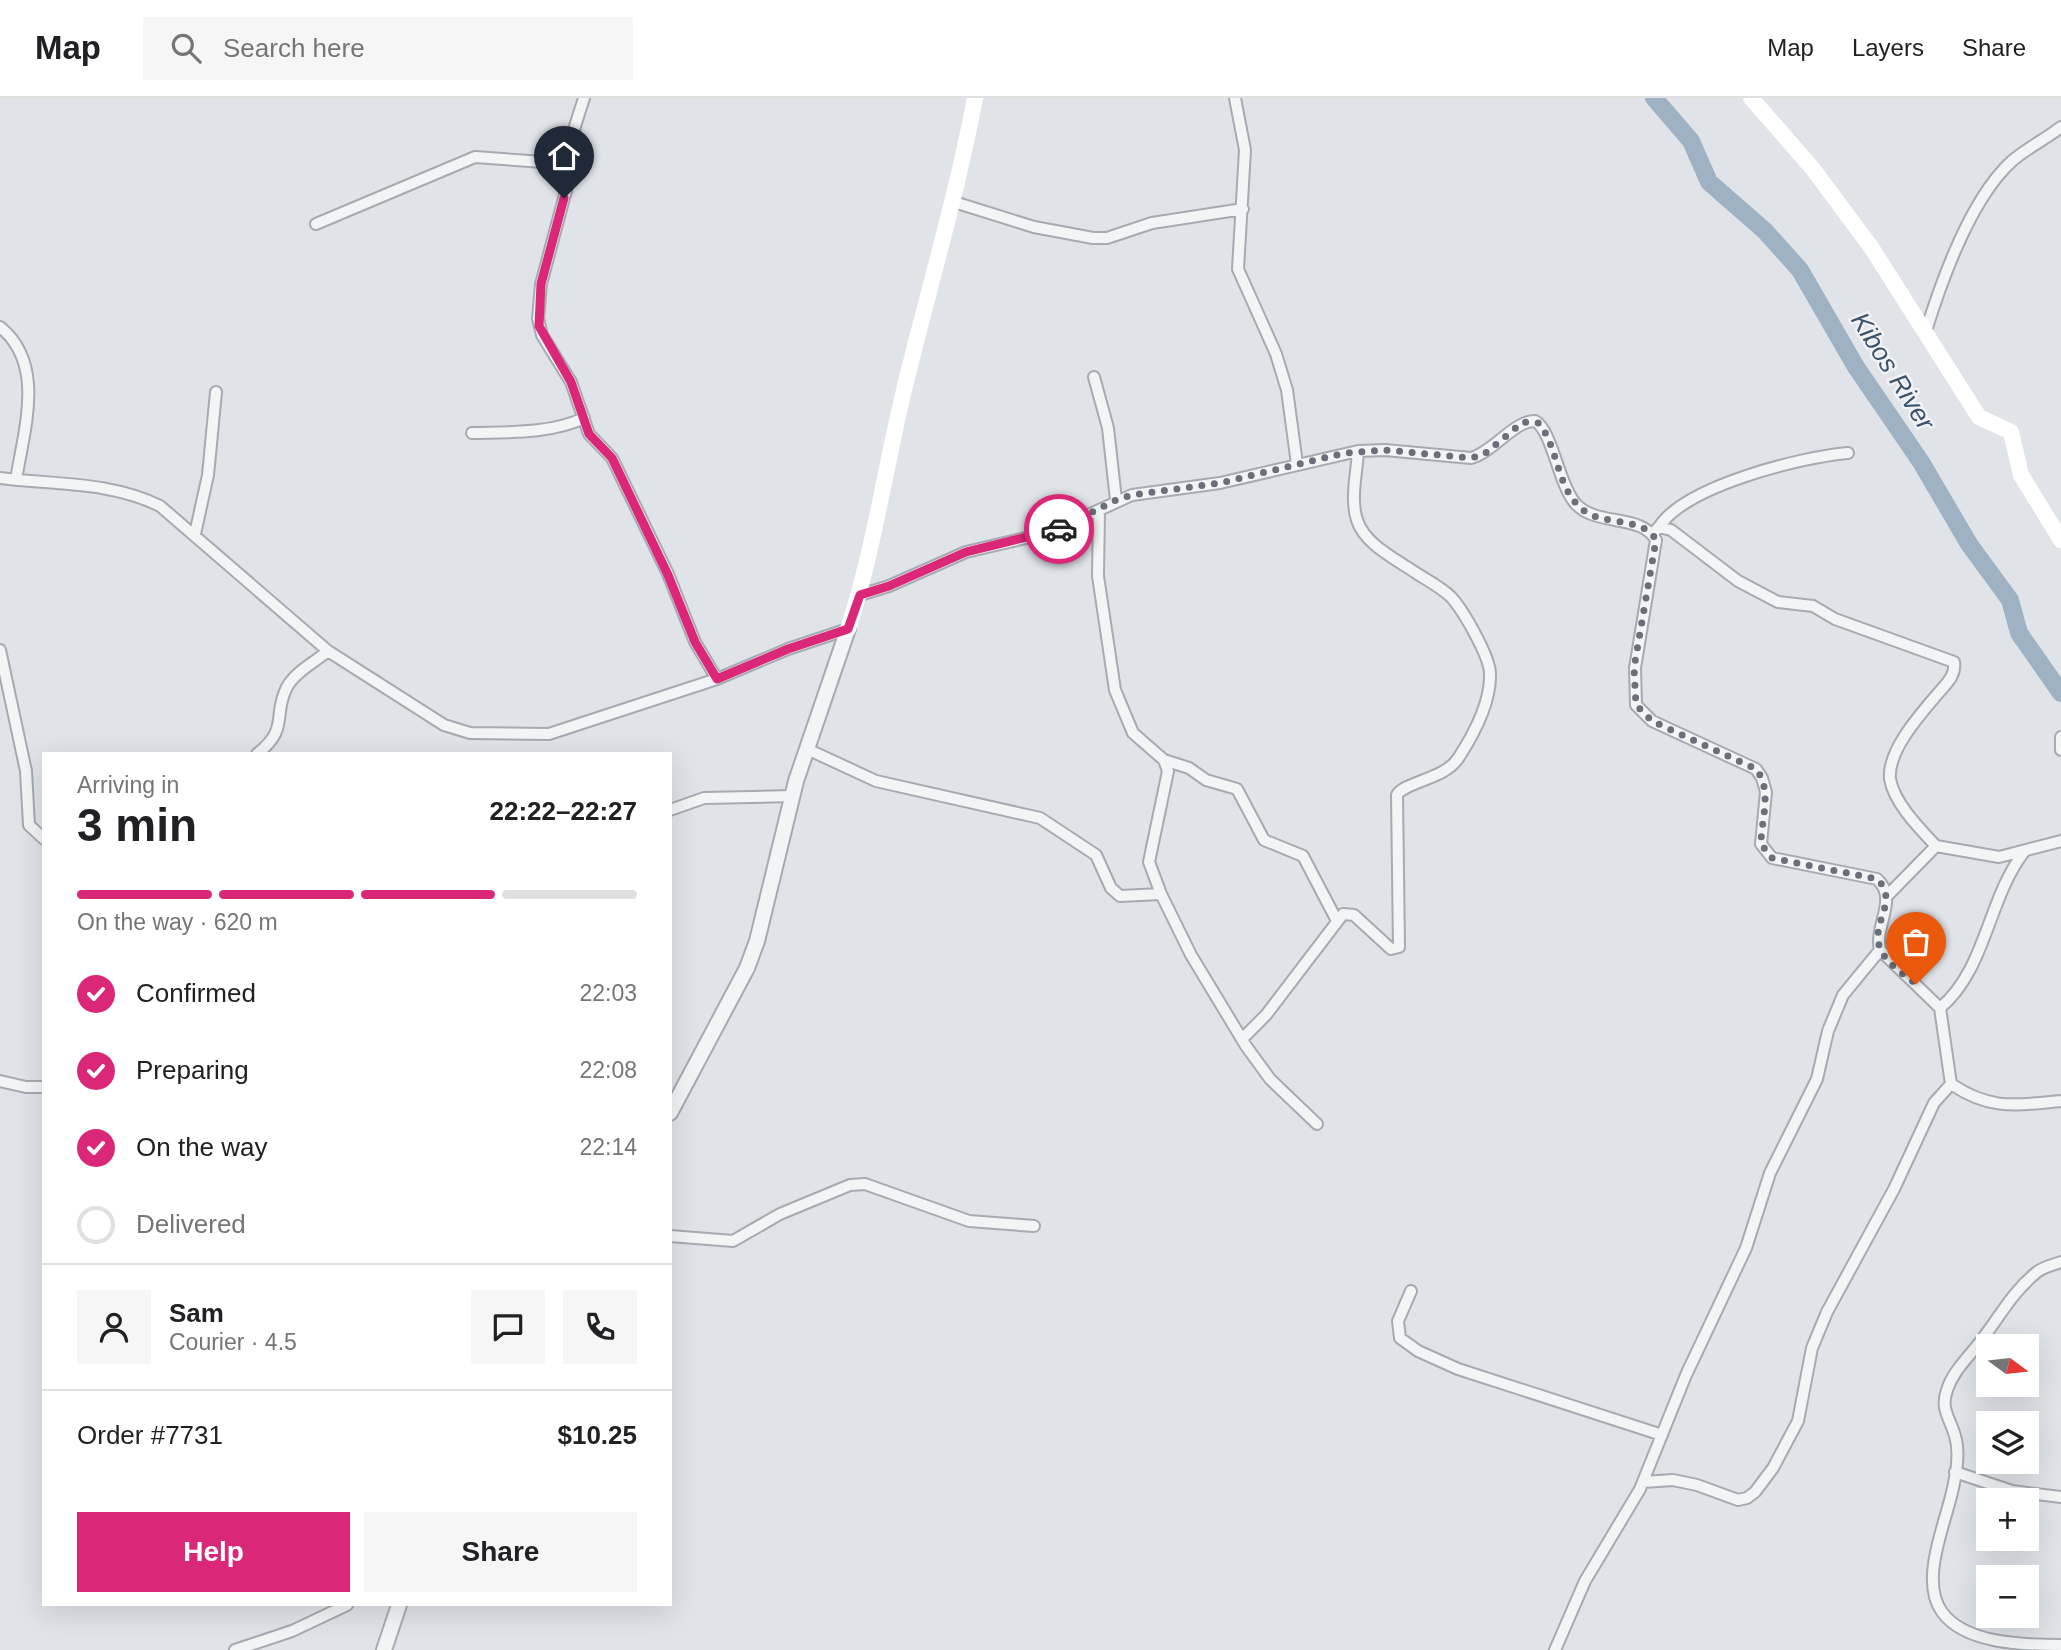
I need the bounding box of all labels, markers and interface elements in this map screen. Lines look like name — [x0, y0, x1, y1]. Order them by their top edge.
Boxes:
search box — [143, 17, 633, 80]
text: Map — [35, 29, 101, 66]
icon: search — [167, 29, 205, 67]
text: Search here — [223, 33, 365, 63]
text: Map — [1767, 34, 1814, 61]
text: Layers — [1852, 34, 1924, 61]
text: Share — [1962, 34, 2026, 61]
pin — [534, 126, 594, 198]
icon: home — [545, 137, 583, 175]
water label: Kibos River — [1845, 307, 1942, 436]
courier — [1024, 494, 1094, 564]
icon: car — [1040, 510, 1078, 548]
text: Arriving in — [77, 772, 179, 798]
text: 22:22–22:27 — [490, 796, 637, 826]
text: 3 min — [77, 799, 197, 851]
text: On the way · 620 m — [77, 909, 278, 935]
pin — [1886, 912, 1946, 984]
icon: bag — [1897, 923, 1935, 961]
icon: check — [77, 975, 115, 1013]
text: Confirmed — [136, 978, 256, 1008]
text: 22:03 — [579, 980, 637, 1006]
icon: check — [77, 1052, 115, 1090]
text: Preparing — [136, 1055, 249, 1085]
text: 22:08 — [579, 1057, 637, 1083]
icon: check — [77, 1129, 115, 1167]
text: On the way — [136, 1132, 268, 1162]
text: 22:14 — [579, 1134, 637, 1160]
text: Delivered — [136, 1209, 246, 1239]
button: person — [77, 1290, 151, 1364]
button: chat — [471, 1290, 545, 1364]
button: phone — [563, 1290, 637, 1364]
text: Sam — [169, 1298, 224, 1328]
text: Courier · 4.5 — [169, 1329, 297, 1355]
north arrow — [1976, 1334, 2039, 1396]
map controls — [1976, 1334, 2039, 1628]
button: layers — [1976, 1411, 2039, 1474]
text: Order #7731 — [77, 1420, 223, 1450]
text: $10.25 — [557, 1420, 637, 1450]
button: + — [1976, 1488, 2039, 1551]
button: Help — [77, 1512, 350, 1592]
button: Share — [364, 1512, 637, 1592]
button: − — [1976, 1565, 2039, 1628]

